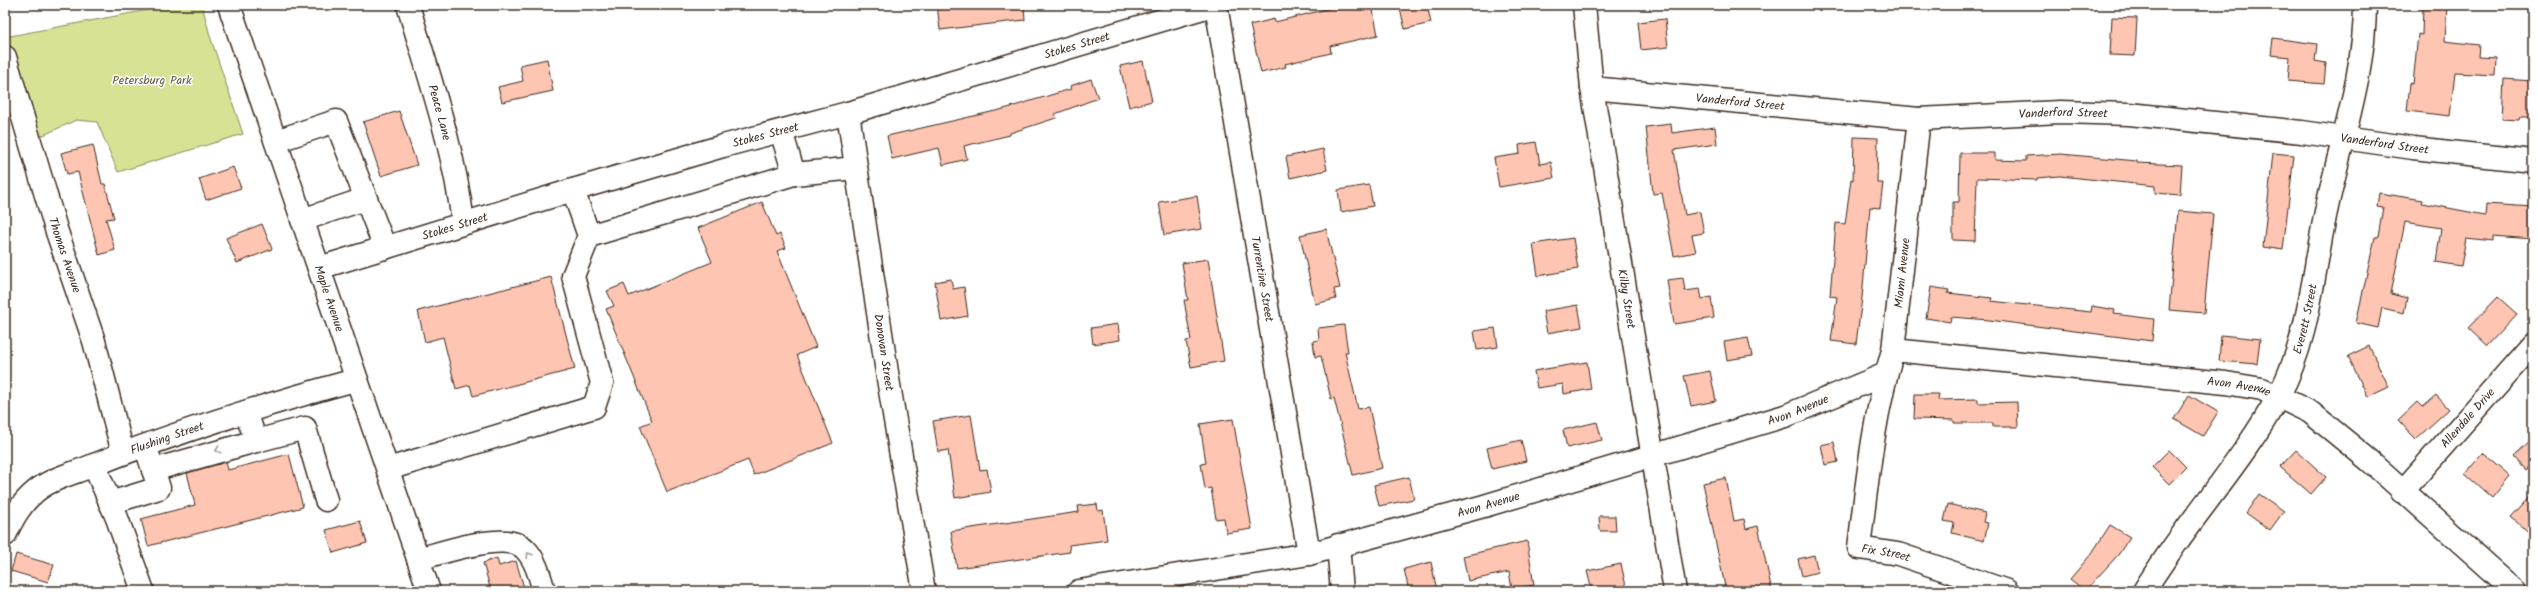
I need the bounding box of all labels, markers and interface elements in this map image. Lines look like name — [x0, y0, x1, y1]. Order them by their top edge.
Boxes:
street label: Stokes Street — [1042, 27, 1113, 65]
park label: Petersburg Park — [112, 71, 192, 90]
street label: Peace Lane — [422, 82, 456, 143]
street label: Vanderford Street — [1695, 89, 1786, 116]
street label: Vanderford Street — [2018, 103, 2108, 124]
street label: Stokes Street — [730, 117, 801, 153]
street label: Vanderford Street — [2339, 129, 2430, 160]
street label: Stokes Street — [420, 208, 490, 246]
street label: Thomas Avenue — [43, 215, 86, 296]
street label: Turrentine Street — [1245, 235, 1279, 324]
street label: Miami Avenue — [1889, 236, 1916, 309]
street label: Maple Avenue — [308, 263, 349, 335]
street label: Kilby Street — [1612, 268, 1641, 330]
street label: Everett Street — [2288, 282, 2323, 357]
street label: Donovan Street — [868, 313, 899, 393]
street label: Avon Avenue — [2206, 372, 2275, 402]
street label: Allendale Drive — [2436, 383, 2500, 453]
street label: Avon Avenue — [1765, 390, 1832, 431]
street label: Flushing Street — [128, 417, 207, 460]
one-way arrow — [215, 445, 222, 454]
street label: Avon Avenue — [1455, 487, 1523, 523]
street label: Fix Street — [1860, 540, 1913, 568]
one-way arrow — [527, 552, 534, 559]

